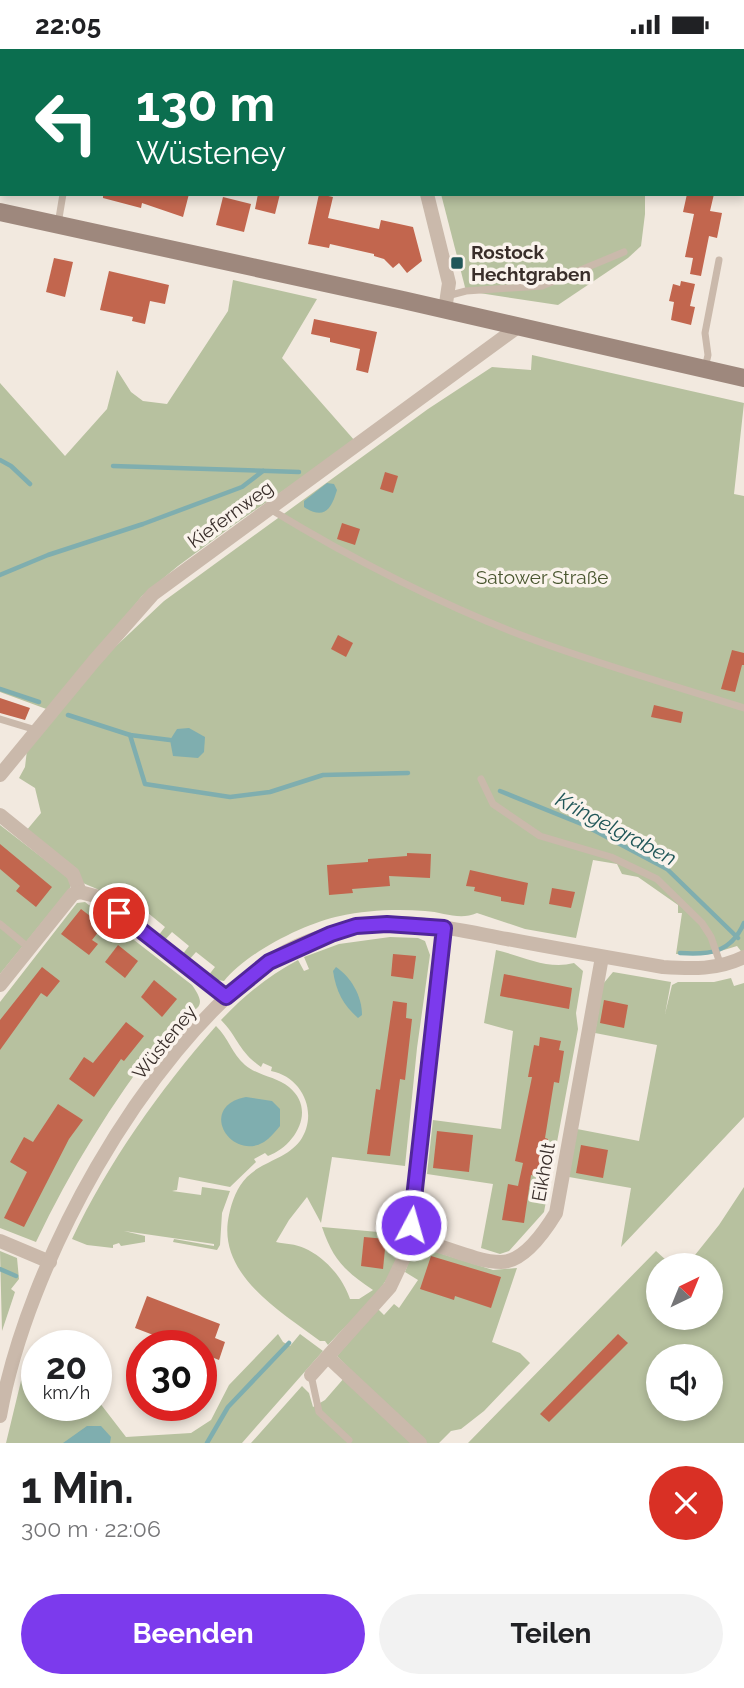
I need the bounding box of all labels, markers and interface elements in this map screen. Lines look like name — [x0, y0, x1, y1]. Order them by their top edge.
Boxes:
text: 22:05 — [35, 10, 101, 40]
text: 130 m — [136, 75, 275, 132]
icon: left — [21, 77, 112, 168]
text: Wüsteney — [136, 134, 286, 171]
place label: Rostock Hechtgraben — [471, 241, 591, 285]
marker: Rostock Hechtgraben — [449, 255, 465, 271]
street label: Kiefernweg — [183, 476, 277, 552]
park label: Satower Straße — [476, 566, 608, 588]
water label: Kringelgraben — [552, 786, 681, 871]
pin — [89, 883, 149, 943]
icon: arrive — [100, 894, 138, 932]
street label: Wüsteney — [127, 1000, 201, 1084]
street label: Eikholt — [527, 1140, 559, 1203]
position arrow — [374, 1188, 448, 1262]
north arrow — [646, 1253, 723, 1330]
map controls — [646, 1253, 723, 1421]
speed limit sign: 30 — [126, 1330, 217, 1421]
button: sound — [646, 1344, 723, 1421]
text: 20 — [46, 1346, 87, 1387]
text: km/h — [43, 1382, 90, 1403]
text: 1 Min. — [21, 1464, 134, 1513]
button: close — [649, 1466, 723, 1540]
text: 300 m · 22:06 — [21, 1515, 161, 1542]
button: Beenden — [21, 1594, 365, 1674]
button: Teilen — [379, 1594, 723, 1674]

